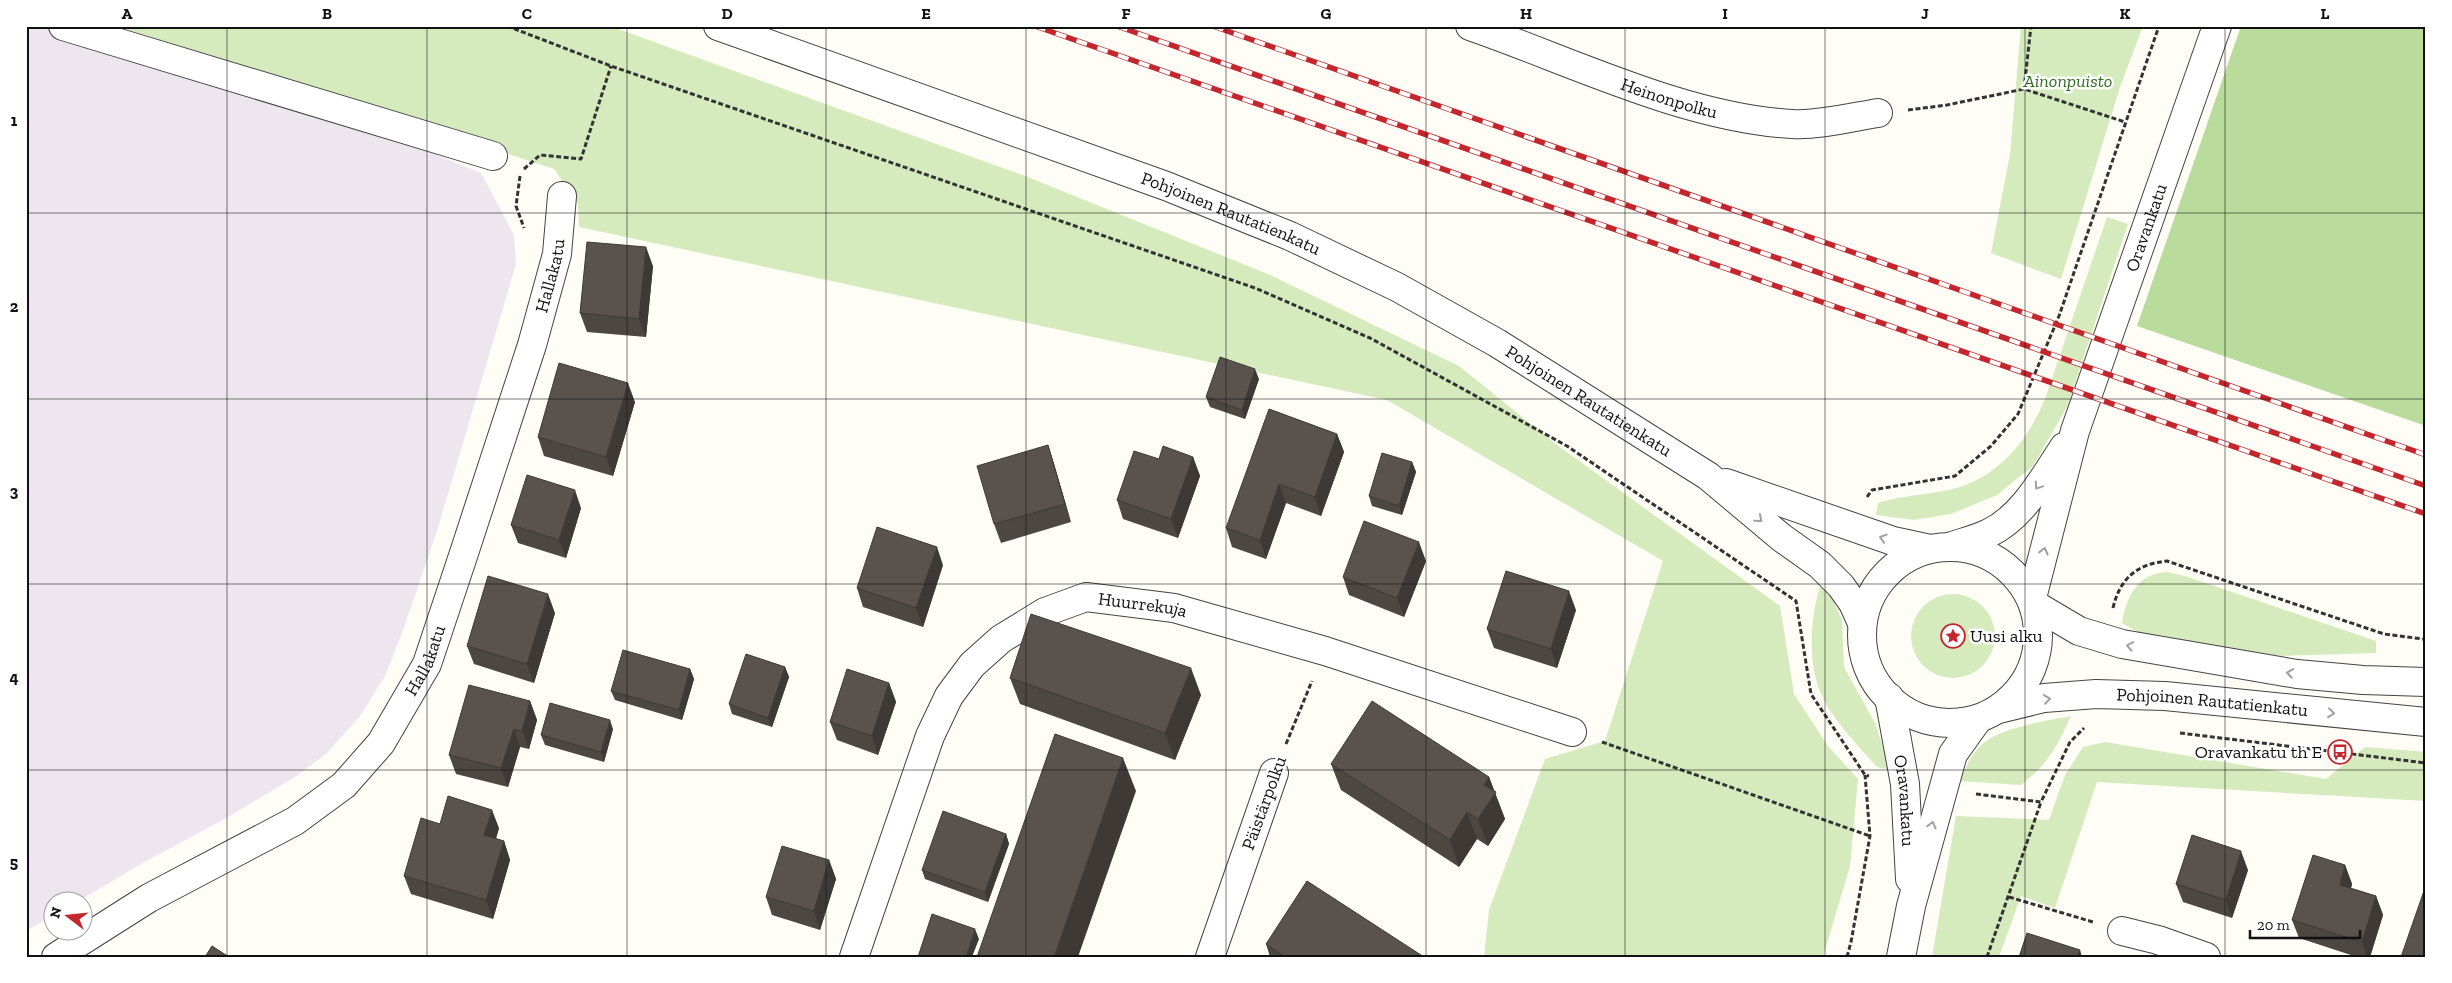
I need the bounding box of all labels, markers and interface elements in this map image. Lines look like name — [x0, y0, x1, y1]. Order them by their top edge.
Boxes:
text: A — [122, 4, 133, 23]
text: B — [322, 4, 332, 23]
text: C — [522, 4, 532, 23]
text: D — [721, 4, 733, 23]
text: E — [921, 4, 931, 23]
text: F — [1121, 4, 1131, 23]
text: G — [1321, 4, 1332, 23]
text: H — [1520, 4, 1532, 23]
text: I — [1722, 4, 1728, 23]
text: J — [1921, 4, 1929, 23]
text: K — [2120, 4, 2131, 23]
text: L — [2321, 4, 2330, 23]
park label: Ainonpuisto — [2022, 70, 2113, 92]
street label: Heinonpolku — [1618, 73, 1720, 123]
text: 1 — [11, 111, 18, 130]
street label: Pohjoinen Rautatienkatu — [1138, 167, 1324, 260]
street label: Oravankatu — [2121, 180, 2172, 275]
street label: Hallakatu — [530, 238, 569, 315]
text: 2 — [10, 297, 19, 316]
street label: Pohjoinen Rautatienkatu — [1502, 340, 1676, 461]
one-way arrow — [2035, 480, 2044, 490]
text: 3 — [10, 482, 19, 501]
one-way arrow — [1753, 513, 1762, 521]
one-way arrow — [1879, 534, 1887, 544]
one-way arrow — [2039, 547, 2049, 555]
street label: Huurrekuja — [1097, 588, 1190, 622]
street label: Hallakatu — [400, 622, 450, 700]
place icon: Uusi alku — [1940, 623, 1966, 649]
place label: Uusi alku — [1970, 625, 2043, 647]
one-way arrow — [2125, 641, 2134, 651]
text: 4 — [9, 668, 19, 687]
one-way arrow — [2286, 668, 2294, 678]
street label: Pohjoinen Rautatienkatu — [2116, 684, 2309, 721]
one-way arrow — [2043, 694, 2051, 704]
one-way arrow — [2327, 707, 2335, 718]
bus stop icon: Oravankatu th E — [2327, 739, 2353, 765]
place label: Oravankatu th E — [2195, 741, 2322, 763]
street label: Päistärpolku — [1237, 753, 1291, 853]
street label: Oravankatu — [1889, 753, 1919, 847]
one-way arrow — [1926, 820, 1937, 829]
text: 5 — [10, 853, 18, 872]
north arrow — [42, 890, 92, 940]
text: N — [46, 905, 66, 920]
scale bar — [2250, 908, 2360, 940]
text: 20 m — [2257, 916, 2290, 934]

